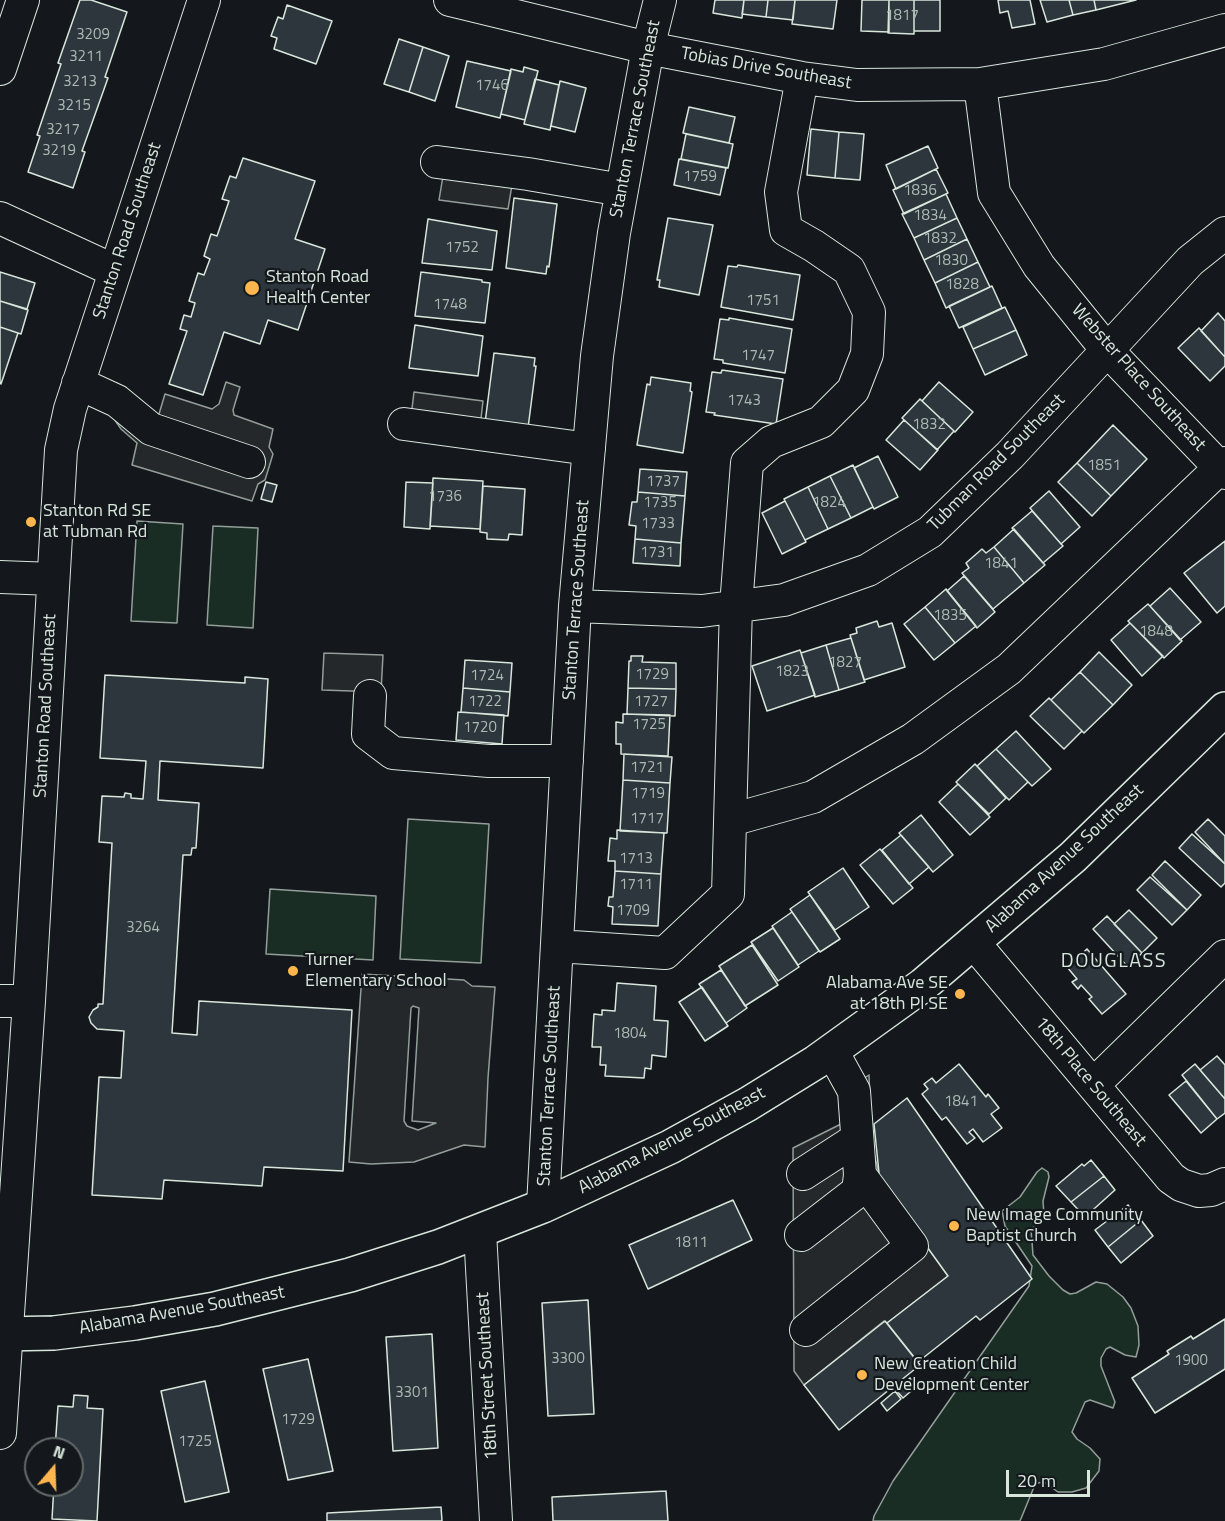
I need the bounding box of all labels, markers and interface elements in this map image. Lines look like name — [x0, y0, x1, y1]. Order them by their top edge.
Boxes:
house number: 1817 — [885, 7, 919, 25]
street label: Stanton Terrace Southeast — [606, 18, 666, 220]
house number: 3209 — [76, 26, 110, 44]
street label: Tobias Drive Southeast — [679, 43, 853, 95]
house number: 3211 — [69, 48, 103, 66]
house number: 3213 — [63, 73, 97, 91]
house number: 1746 — [475, 77, 509, 95]
house number: 3215 — [57, 97, 91, 115]
house number: 3217 — [46, 121, 80, 139]
street label: Stanton Road Southeast — [89, 140, 167, 322]
house number: 3219 — [42, 142, 76, 160]
house number: 1759 — [683, 168, 717, 186]
house number: 1836 — [903, 182, 937, 200]
house number: 1834 — [913, 207, 947, 225]
house number: 1832 — [923, 230, 957, 248]
house number: 1752 — [445, 239, 479, 257]
house number: 1830 — [934, 252, 968, 270]
place label: Stanton Road Health Center — [266, 267, 370, 310]
house number: 1828 — [945, 276, 979, 294]
marker: Stanton Road Health Center — [243, 279, 261, 297]
house number: 1751 — [746, 292, 780, 310]
house number: 1748 — [433, 296, 467, 314]
street label: Webster Place Southeast — [1066, 300, 1210, 456]
house number: 1747 — [741, 347, 775, 365]
street label: Tubman Road Southeast — [924, 390, 1070, 536]
house number: 1743 — [727, 392, 761, 410]
house number: 1832 — [912, 416, 946, 434]
house number: 1851 — [1087, 457, 1121, 475]
house number: 1737 — [646, 473, 680, 491]
house number: 1736 — [428, 488, 462, 506]
house number: 1735 — [643, 494, 677, 512]
house number: 1824 — [812, 494, 846, 512]
street label: Stanton Terrace Southeast — [559, 499, 595, 701]
place label: Stanton Rd SE at Tubman Rd — [43, 501, 151, 544]
marker: Stanton Rd SE at Tubman Rd — [24, 515, 38, 529]
house number: 1733 — [641, 515, 675, 533]
house number: 1731 — [640, 544, 674, 562]
house number: 1841 — [984, 555, 1018, 573]
house number: 1835 — [933, 607, 967, 625]
street label: Stanton Road Southeast — [30, 613, 62, 799]
house number: 1848 — [1139, 623, 1173, 641]
house number: 1827 — [828, 654, 862, 672]
house number: 1823 — [775, 663, 809, 681]
house number: 1729 — [635, 666, 669, 684]
house number: 1724 — [470, 667, 504, 685]
house number: 1722 — [468, 693, 502, 711]
house number: 1727 — [634, 693, 668, 711]
house number: 1725 — [632, 716, 666, 734]
house number: 1720 — [463, 719, 497, 737]
house number: 1721 — [630, 759, 664, 777]
street label: Alabama Avenue Southeast — [981, 780, 1149, 938]
house number: 1719 — [631, 785, 665, 803]
house number: 1717 — [630, 810, 664, 828]
house number: 1713 — [619, 850, 653, 868]
house number: 1711 — [619, 876, 653, 894]
house number: 1709 — [616, 902, 650, 920]
house number: 3264 — [126, 919, 160, 937]
place label: Turner Elementary School — [305, 950, 447, 992]
district label: DOUGLASS — [1061, 950, 1167, 974]
marker: Turner Elementary School — [286, 964, 300, 978]
place label: Alabama Ave SE at 18th Pl SE — [826, 973, 948, 1016]
street label: Stanton Terrace Southeast — [534, 985, 566, 1187]
marker: Alabama Ave SE at 18th Pl SE — [953, 987, 967, 1001]
street label: 18th Place Southeast — [1030, 1013, 1150, 1151]
house number: 1804 — [613, 1025, 647, 1043]
street label: Alabama Avenue Southeast — [575, 1083, 769, 1199]
house number: 1841 — [944, 1093, 978, 1111]
place label: New Image Community Baptist Church — [966, 1205, 1143, 1248]
marker: New Image Community Baptist Church — [947, 1219, 961, 1233]
house number: 1811 — [674, 1234, 708, 1252]
street label: Alabama Avenue Southeast — [78, 1282, 286, 1340]
street label: 18th Street Southeast — [473, 1292, 503, 1460]
house number: 3300 — [551, 1350, 585, 1368]
house number: 1900 — [1174, 1352, 1208, 1370]
place label: New Creation Child Development Center — [874, 1354, 1029, 1396]
marker: New Creation Child Development Center — [855, 1368, 869, 1382]
house number: 3301 — [395, 1384, 429, 1402]
house number: 1729 — [281, 1411, 315, 1429]
house number: 1725 — [178, 1433, 212, 1451]
north arrow — [24, 1437, 84, 1497]
text: N — [50, 1439, 68, 1465]
scale bar — [1009, 1458, 1093, 1496]
text: 20 m — [1017, 1467, 1056, 1494]

